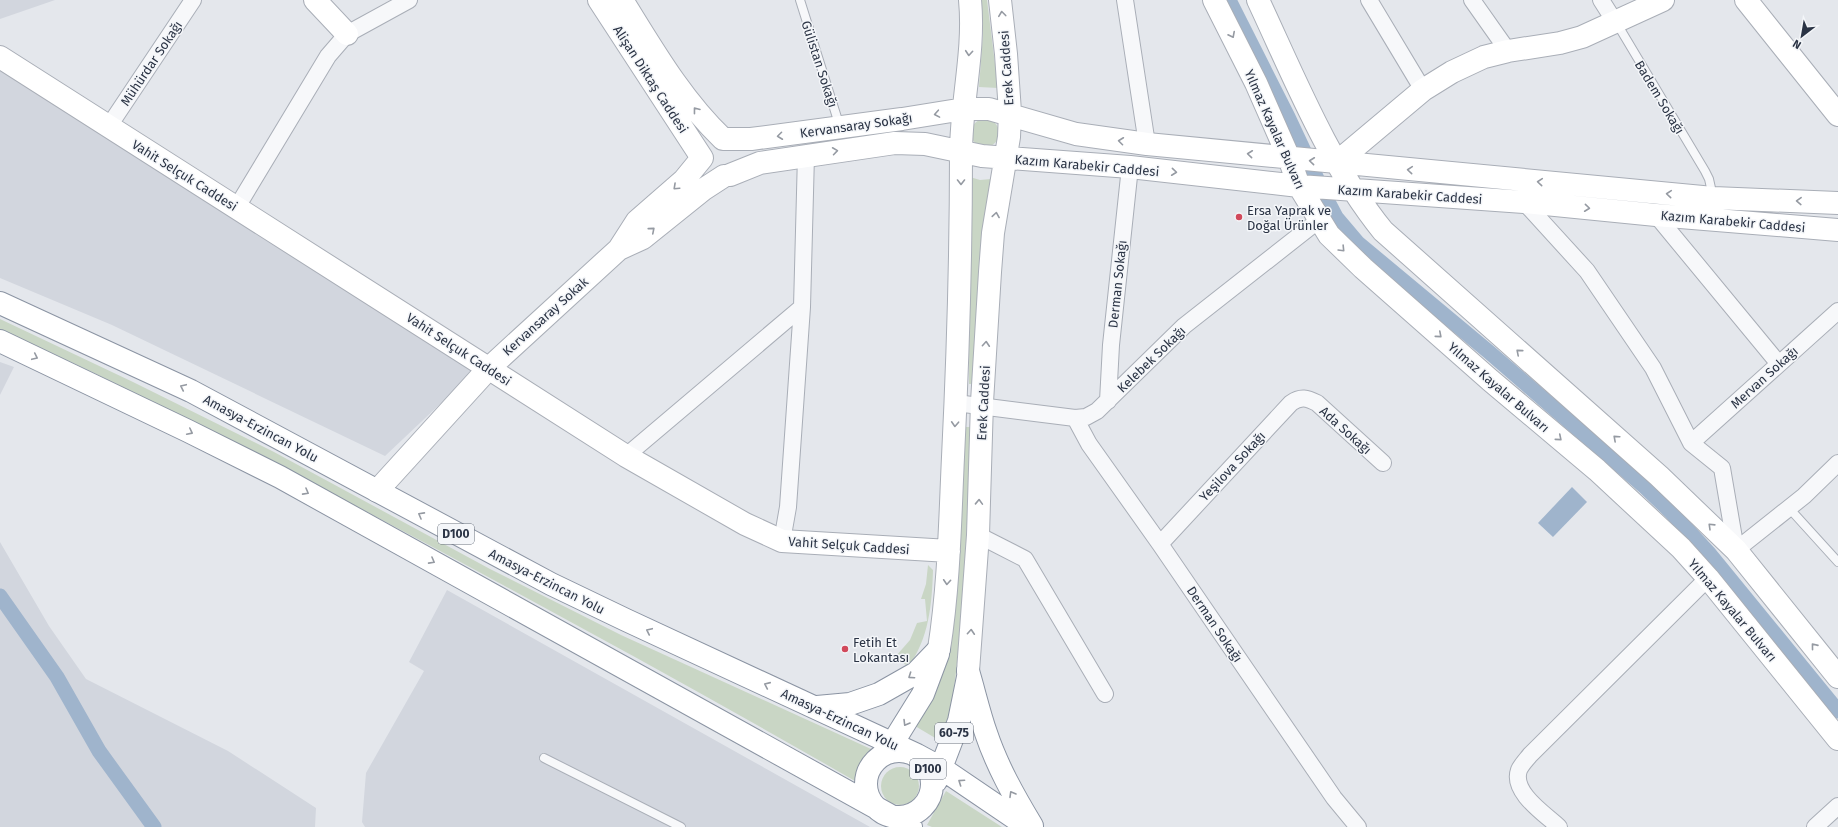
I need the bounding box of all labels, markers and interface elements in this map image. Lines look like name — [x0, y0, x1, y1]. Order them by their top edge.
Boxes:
one-way arrow — [998, 11, 1007, 18]
north arrow — [1782, 16, 1822, 56]
street label: Mühürdar Sokağı — [117, 18, 185, 109]
street label: Gülistan Sokağı — [798, 19, 841, 110]
street label: Alişan Diktaş Caddesi — [610, 23, 691, 136]
street label: Erek Caddesi — [996, 30, 1017, 106]
one-way arrow — [1227, 31, 1235, 38]
text: N — [1791, 37, 1804, 52]
one-way arrow — [965, 50, 974, 56]
street label: Badem Sokağı — [1632, 58, 1687, 137]
street label: Yılmaz Kayalar Bulvarı — [1241, 67, 1308, 191]
one-way arrow — [694, 108, 701, 115]
one-way arrow — [933, 109, 940, 118]
street label: Kervansaray Sokağı — [799, 110, 913, 141]
one-way arrow — [777, 131, 783, 140]
street label: Vahit Selçuk Caddesi — [129, 137, 240, 214]
one-way arrow — [1118, 137, 1124, 146]
one-way arrow — [832, 147, 838, 156]
one-way arrow — [1247, 150, 1253, 159]
street label: Kazım Karabekir Caddesi — [1014, 152, 1160, 179]
one-way arrow — [1309, 156, 1315, 165]
one-way arrow — [1407, 165, 1413, 174]
one-way arrow — [1171, 168, 1177, 177]
one-way arrow — [1537, 177, 1543, 186]
one-way arrow — [957, 179, 966, 185]
one-way arrow — [673, 182, 681, 190]
street label: Kazım Karabekir Caddesi — [1337, 182, 1483, 207]
one-way arrow — [1666, 189, 1672, 198]
one-way arrow — [1796, 197, 1802, 206]
place label: Ersa Yaprak ve Doğal Ürünler — [1247, 203, 1331, 233]
one-way arrow — [1583, 203, 1590, 212]
street label: Kazım Karabekir Caddesi — [1660, 208, 1806, 235]
one-way arrow — [991, 212, 1000, 218]
marker: Ersa Yaprak ve Doğal Ürünler — [1234, 212, 1244, 222]
one-way arrow — [647, 227, 655, 235]
street label: Derman Sokağı — [1105, 239, 1130, 329]
one-way arrow — [1337, 244, 1345, 252]
street label: Kervansaray Sokak — [500, 274, 591, 359]
street label: Vahit Selçuk Caddesi — [404, 310, 514, 389]
street label: Kelebek Sokağı — [1114, 323, 1189, 396]
one-way arrow — [1434, 331, 1442, 338]
street label: Yılmaz Kayalar Bulvarı — [1445, 339, 1552, 435]
one-way arrow — [982, 341, 991, 347]
street label: Mervan Sokağı — [1728, 343, 1801, 411]
one-way arrow — [1516, 349, 1524, 356]
one-way arrow — [31, 352, 39, 360]
street label: Erek Caddesi — [974, 365, 993, 441]
one-way arrow — [180, 384, 188, 392]
street label: Amasya-Erzincan Yolu — [201, 392, 321, 465]
street label: Ada Sokağı — [1317, 403, 1375, 457]
one-way arrow — [951, 421, 959, 427]
one-way arrow — [186, 427, 193, 435]
street label: Yeşilova Sokağı — [1196, 428, 1268, 504]
one-way arrow — [1554, 434, 1562, 441]
one-way arrow — [1613, 435, 1621, 442]
one-way arrow — [301, 487, 309, 494]
one-way arrow — [975, 499, 983, 505]
one-way arrow — [418, 512, 425, 519]
one-way arrow — [1708, 523, 1716, 531]
road number: D100 — [438, 524, 474, 544]
street label: Vahit Selçuk Caddesi — [788, 534, 910, 557]
street label: Amasya-Erzincan Yolu — [486, 546, 607, 617]
street label: Yılmaz Kayalar Bulvarı — [1685, 556, 1780, 665]
one-way arrow — [427, 557, 435, 564]
one-way arrow — [942, 579, 951, 585]
street label: Derman Sokağı — [1184, 583, 1245, 665]
one-way arrow — [646, 628, 653, 636]
one-way arrow — [967, 629, 976, 635]
place label: Fetih Et Lokantası — [853, 635, 909, 665]
marker: Fetih Et Lokantası — [840, 644, 850, 654]
one-way arrow — [1811, 644, 1818, 651]
one-way arrow — [908, 671, 915, 679]
one-way arrow — [764, 682, 771, 690]
street label: Amasya-Erzincan Yolu — [779, 686, 901, 753]
one-way arrow — [904, 719, 911, 726]
road number: 60-75 — [935, 723, 973, 743]
road number: D100 — [910, 759, 946, 779]
one-way arrow — [958, 780, 965, 787]
one-way arrow — [1010, 790, 1017, 798]

